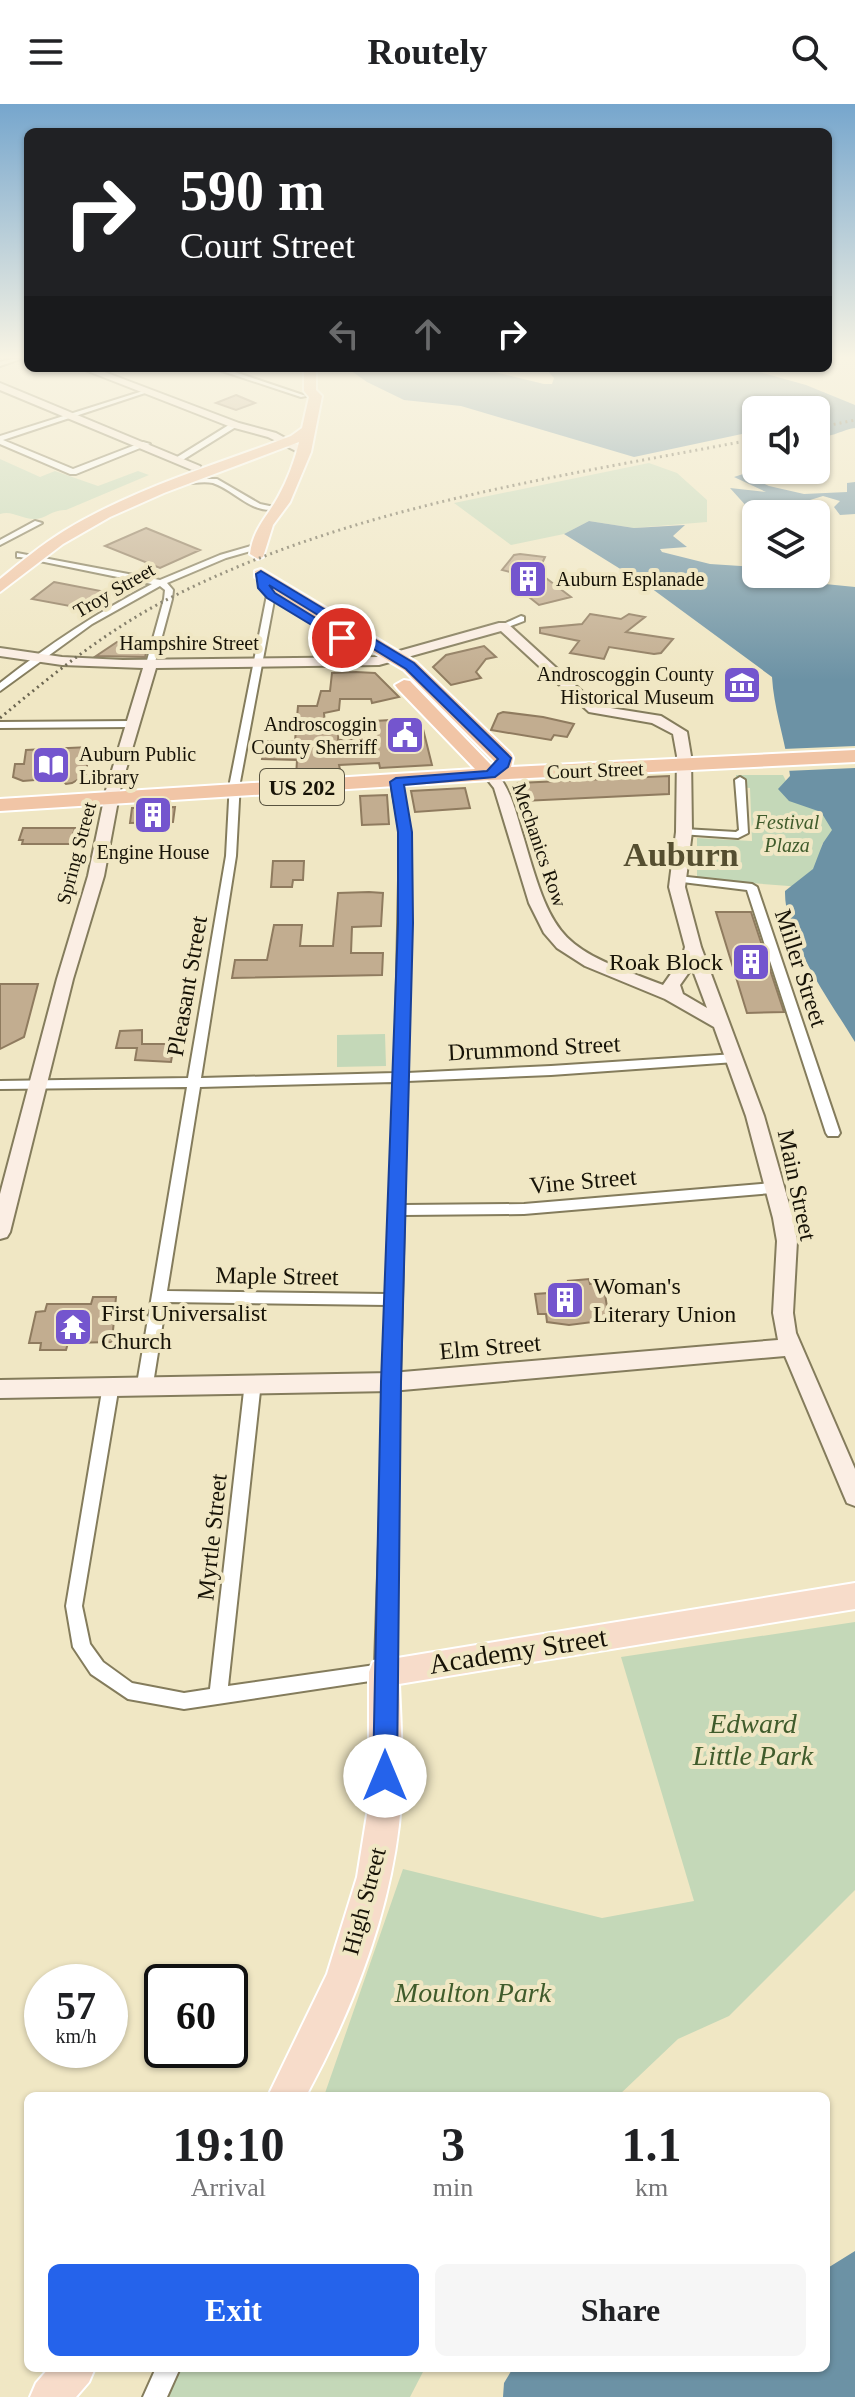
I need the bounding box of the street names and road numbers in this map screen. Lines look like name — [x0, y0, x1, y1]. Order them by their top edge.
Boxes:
street label: Troy Street — [70, 558, 159, 623]
street label: Hampshire Street — [119, 632, 259, 655]
street label: Court Street — [546, 757, 644, 783]
road number: US 202 — [260, 769, 344, 805]
street label: Mechanics Row — [509, 780, 572, 910]
street label: Spring Street — [52, 799, 101, 907]
street label: Miller Street — [770, 906, 832, 1030]
street label: Pleasant Street — [162, 914, 212, 1058]
street label: Drummond Street — [447, 1030, 621, 1065]
street label: Main Street — [773, 1127, 821, 1243]
street label: Vine Street — [528, 1163, 638, 1199]
street label: Maple Street — [215, 1262, 339, 1290]
street label: Elm Street — [438, 1330, 542, 1364]
street label: Myrtle Street — [192, 1472, 232, 1602]
street label: Academy Street — [427, 1621, 609, 1680]
street label: High Street — [337, 1844, 391, 1957]

